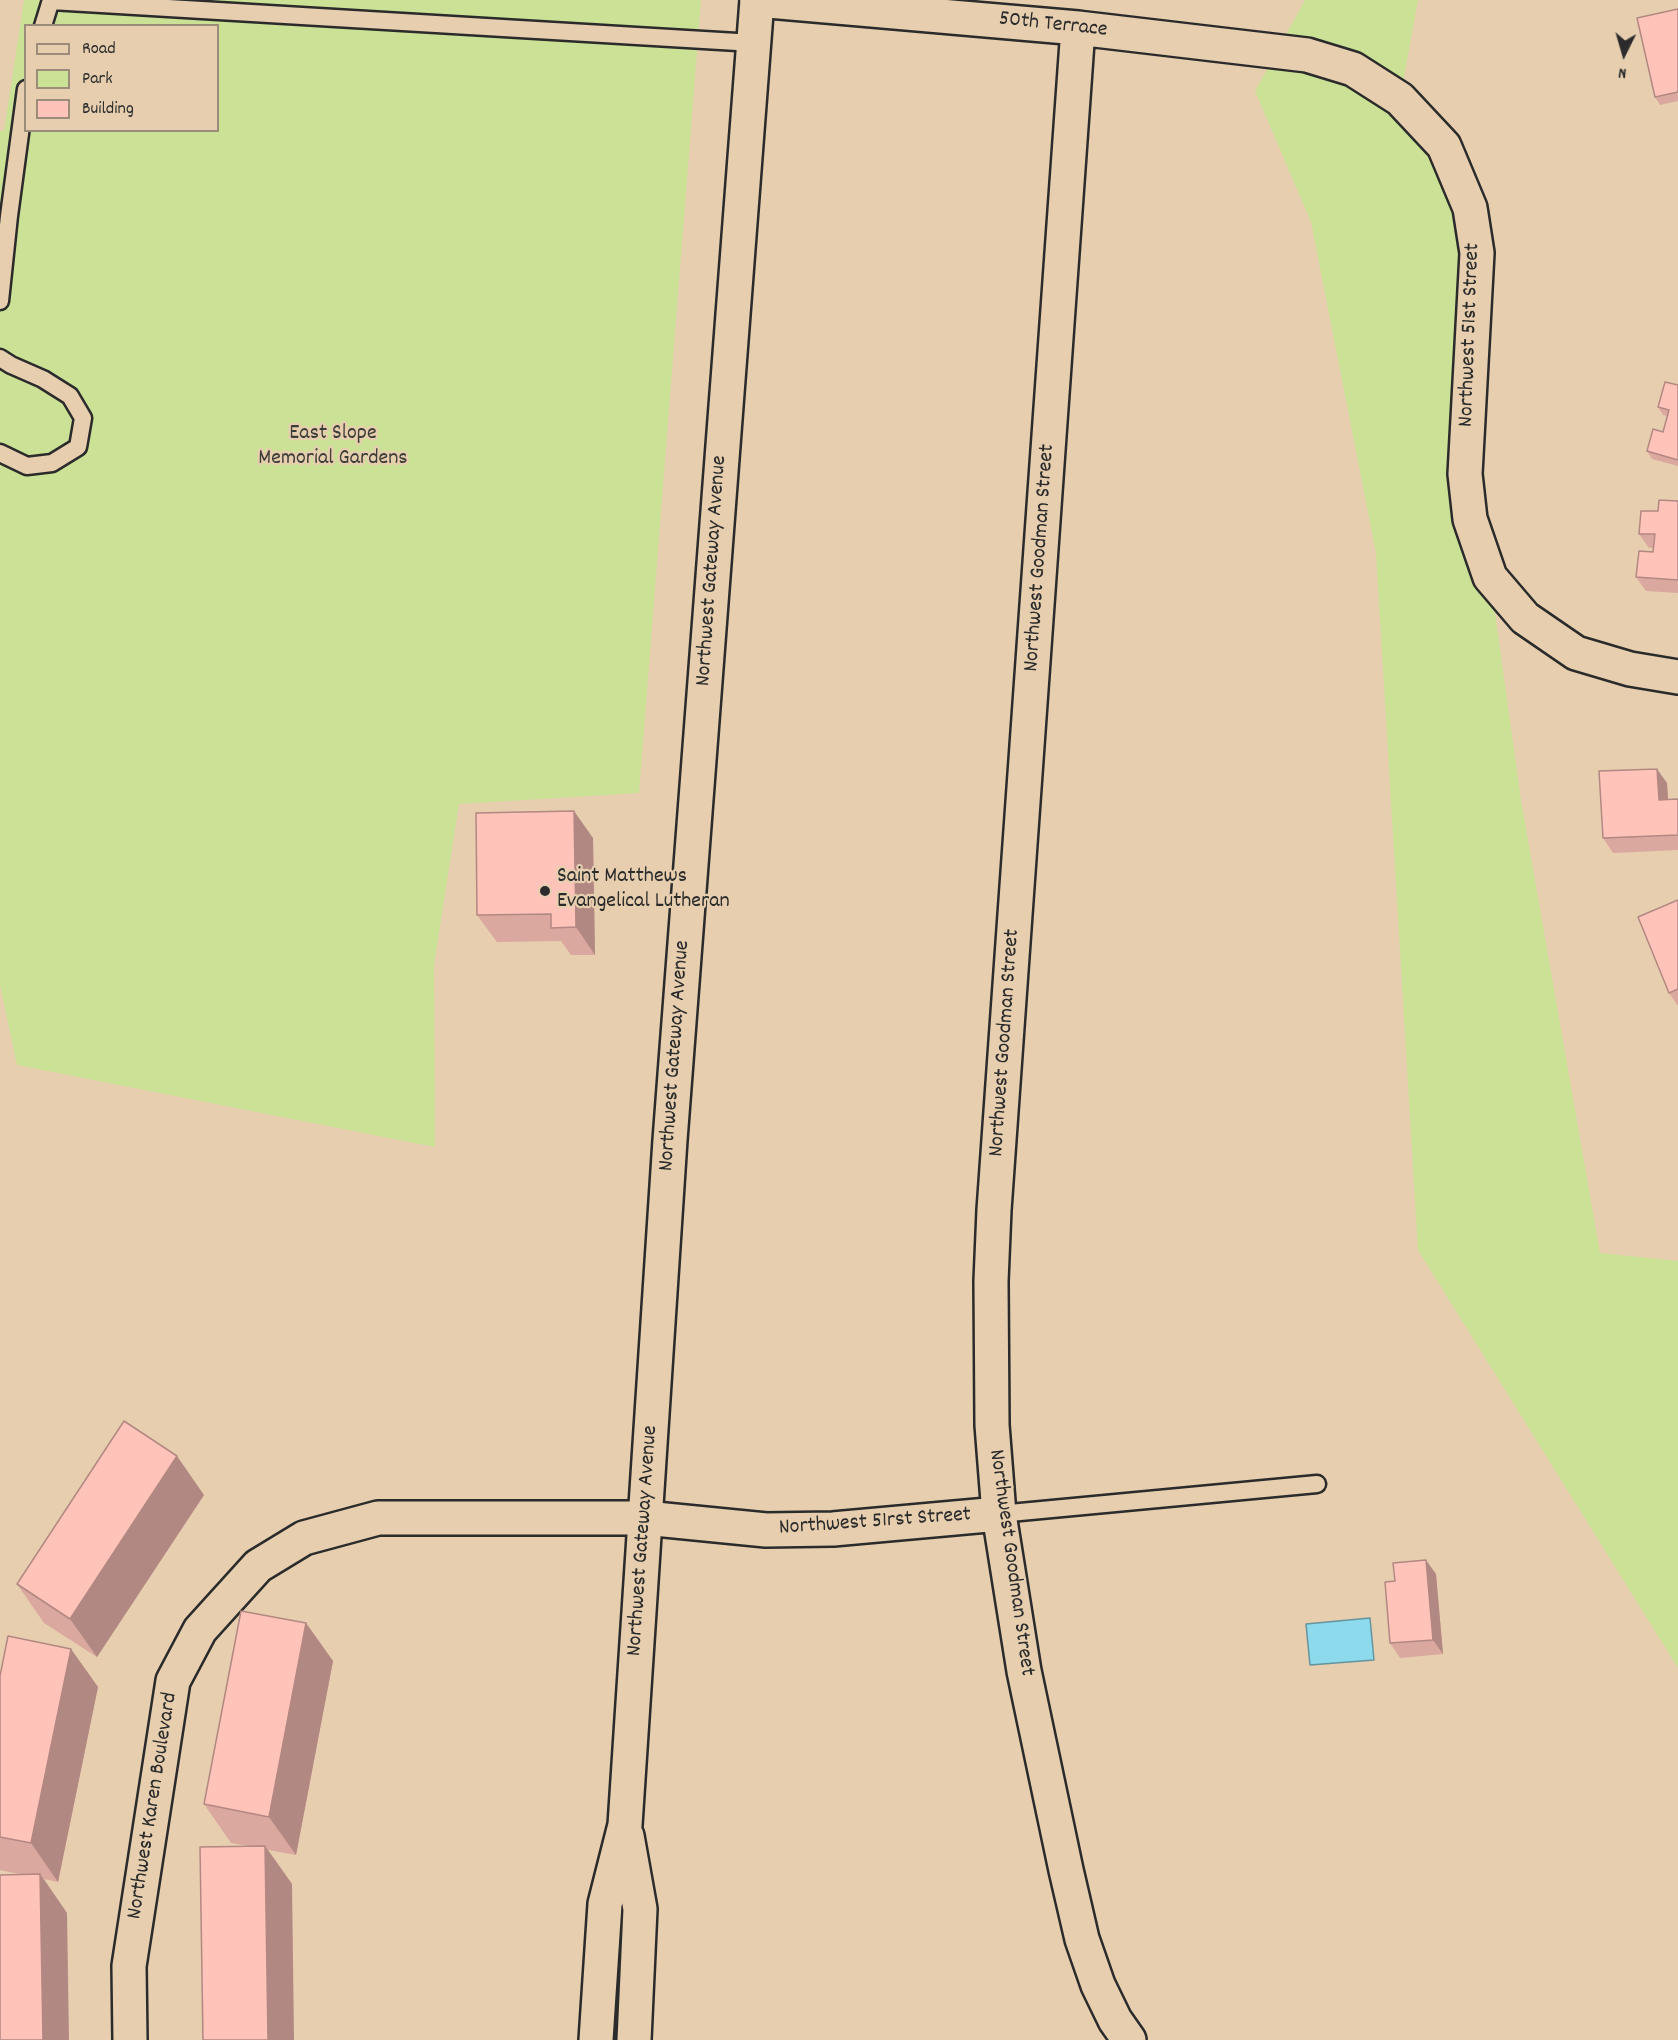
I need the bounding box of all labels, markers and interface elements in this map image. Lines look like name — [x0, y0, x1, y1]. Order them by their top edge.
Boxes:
street label: 50th Terrace — [997, 7, 1109, 45]
legend — [24, 24, 219, 132]
north arrow — [1594, 24, 1654, 84]
text: Road — [82, 37, 116, 62]
text: N — [1617, 61, 1627, 84]
text: Park — [82, 67, 113, 92]
text: Building — [82, 97, 134, 122]
street label: Northwest 51st Street — [1455, 243, 1487, 427]
park label: East Slope Memorial Gardens — [258, 422, 408, 474]
street label: Northwest Goodman Street — [1020, 443, 1062, 673]
street label: Northwest Gateway Avenue — [692, 455, 734, 687]
place label: Saint Matthews Evangelical Lutheran — [557, 865, 730, 916]
marker: Saint Matthews Evangelical Lutheran — [538, 884, 552, 898]
street label: Northwest Goodman Street — [985, 928, 1027, 1158]
street label: Northwest Gateway Avenue — [655, 940, 697, 1172]
street label: Northwest Gateway Avenue — [623, 1425, 665, 1657]
street label: Northwest Goodman Street — [981, 1448, 1039, 1678]
street label: Northwest 51rst Street — [778, 1503, 972, 1543]
street label: Northwest Karen Boulevard — [123, 1691, 185, 1921]

